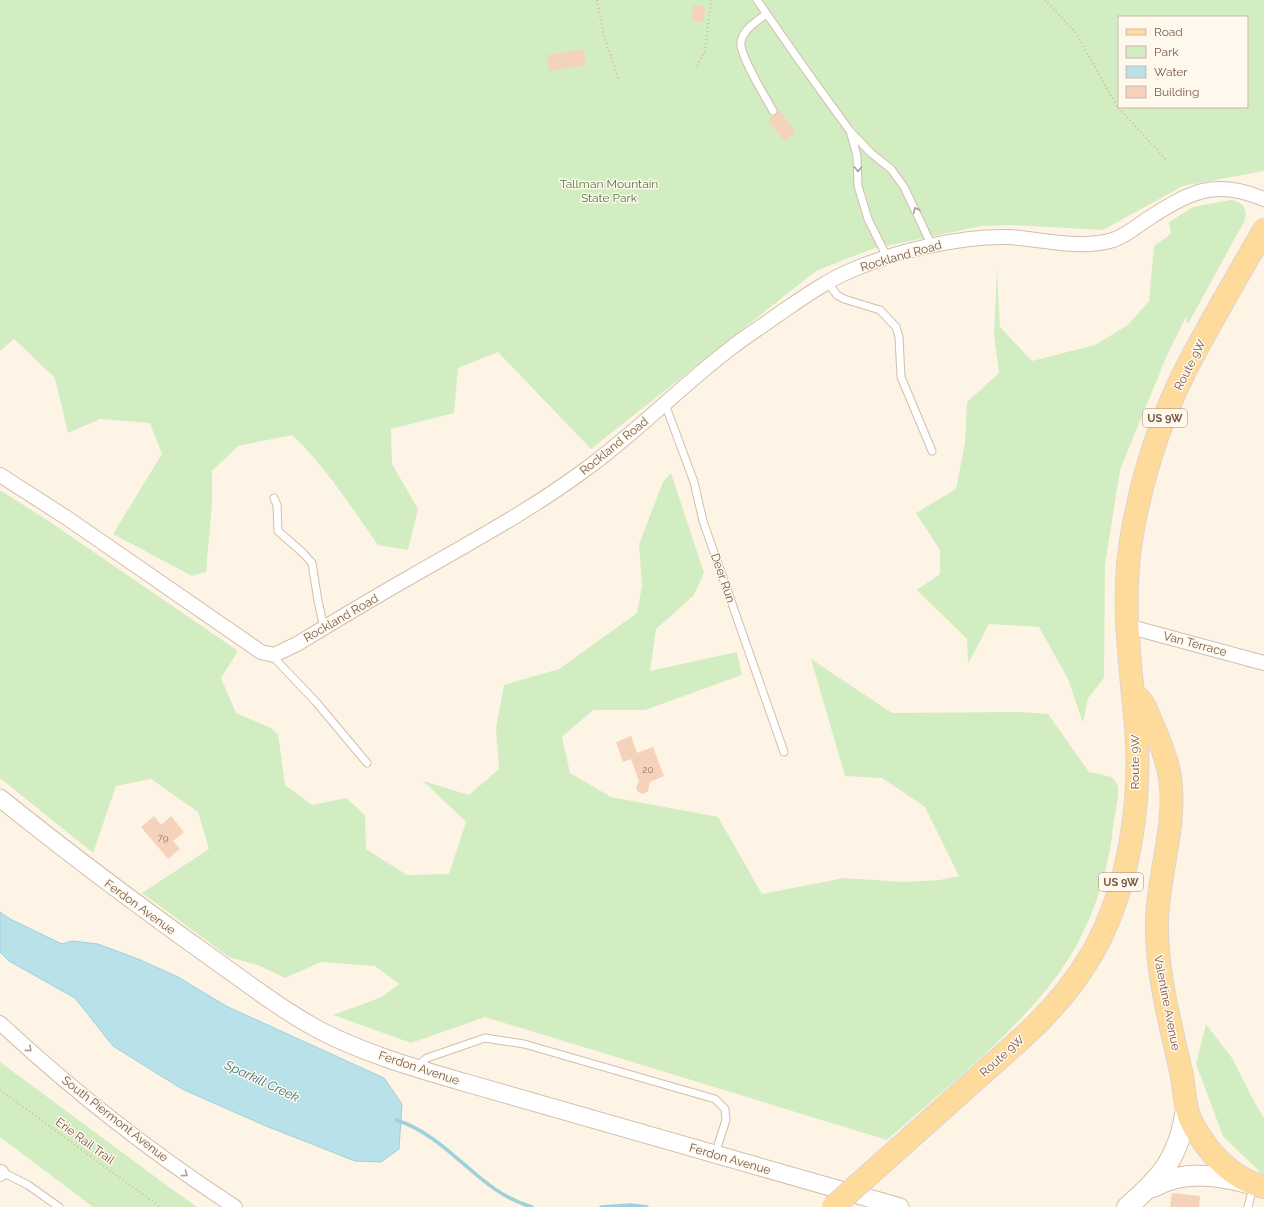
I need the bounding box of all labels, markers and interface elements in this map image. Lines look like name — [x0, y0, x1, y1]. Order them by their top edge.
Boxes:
legend — [1118, 16, 1248, 108]
text: Road — [1154, 25, 1183, 39]
text: Park — [1154, 45, 1179, 59]
text: Water — [1154, 65, 1188, 79]
text: Building — [1154, 85, 1200, 99]
one-way arrow — [854, 166, 862, 172]
park label: Tallman Mountain State Park — [560, 177, 658, 205]
one-way arrow — [913, 207, 921, 215]
street label: Rockland Road — [859, 238, 943, 274]
street label: Route 9W — [1171, 337, 1209, 393]
road number: US 9W — [1143, 409, 1187, 427]
street label: Rockland Road — [577, 414, 651, 478]
street label: Deer Run — [708, 551, 738, 605]
street label: Rockland Road — [301, 591, 381, 645]
street label: Van Terrace — [1162, 629, 1228, 659]
street label: Route 9W — [1128, 734, 1142, 790]
house number: 20 — [642, 764, 654, 775]
house number: 79 — [157, 832, 169, 843]
road number: US 9W — [1099, 873, 1143, 891]
street label: Ferdon Avenue — [102, 877, 178, 937]
street label: Valentine Avenue — [1151, 954, 1183, 1052]
street label: Route 9W — [977, 1032, 1027, 1080]
one-way arrow — [24, 1045, 32, 1052]
street label: Ferdon Avenue — [377, 1048, 461, 1088]
water label: Sparkill Creek — [221, 1057, 302, 1105]
street label: South Piermont Avenue — [59, 1073, 171, 1165]
street label: Erie Rail Trail — [53, 1115, 118, 1168]
street label: Ferdon Avenue — [688, 1141, 772, 1177]
one-way arrow — [181, 1169, 188, 1176]

